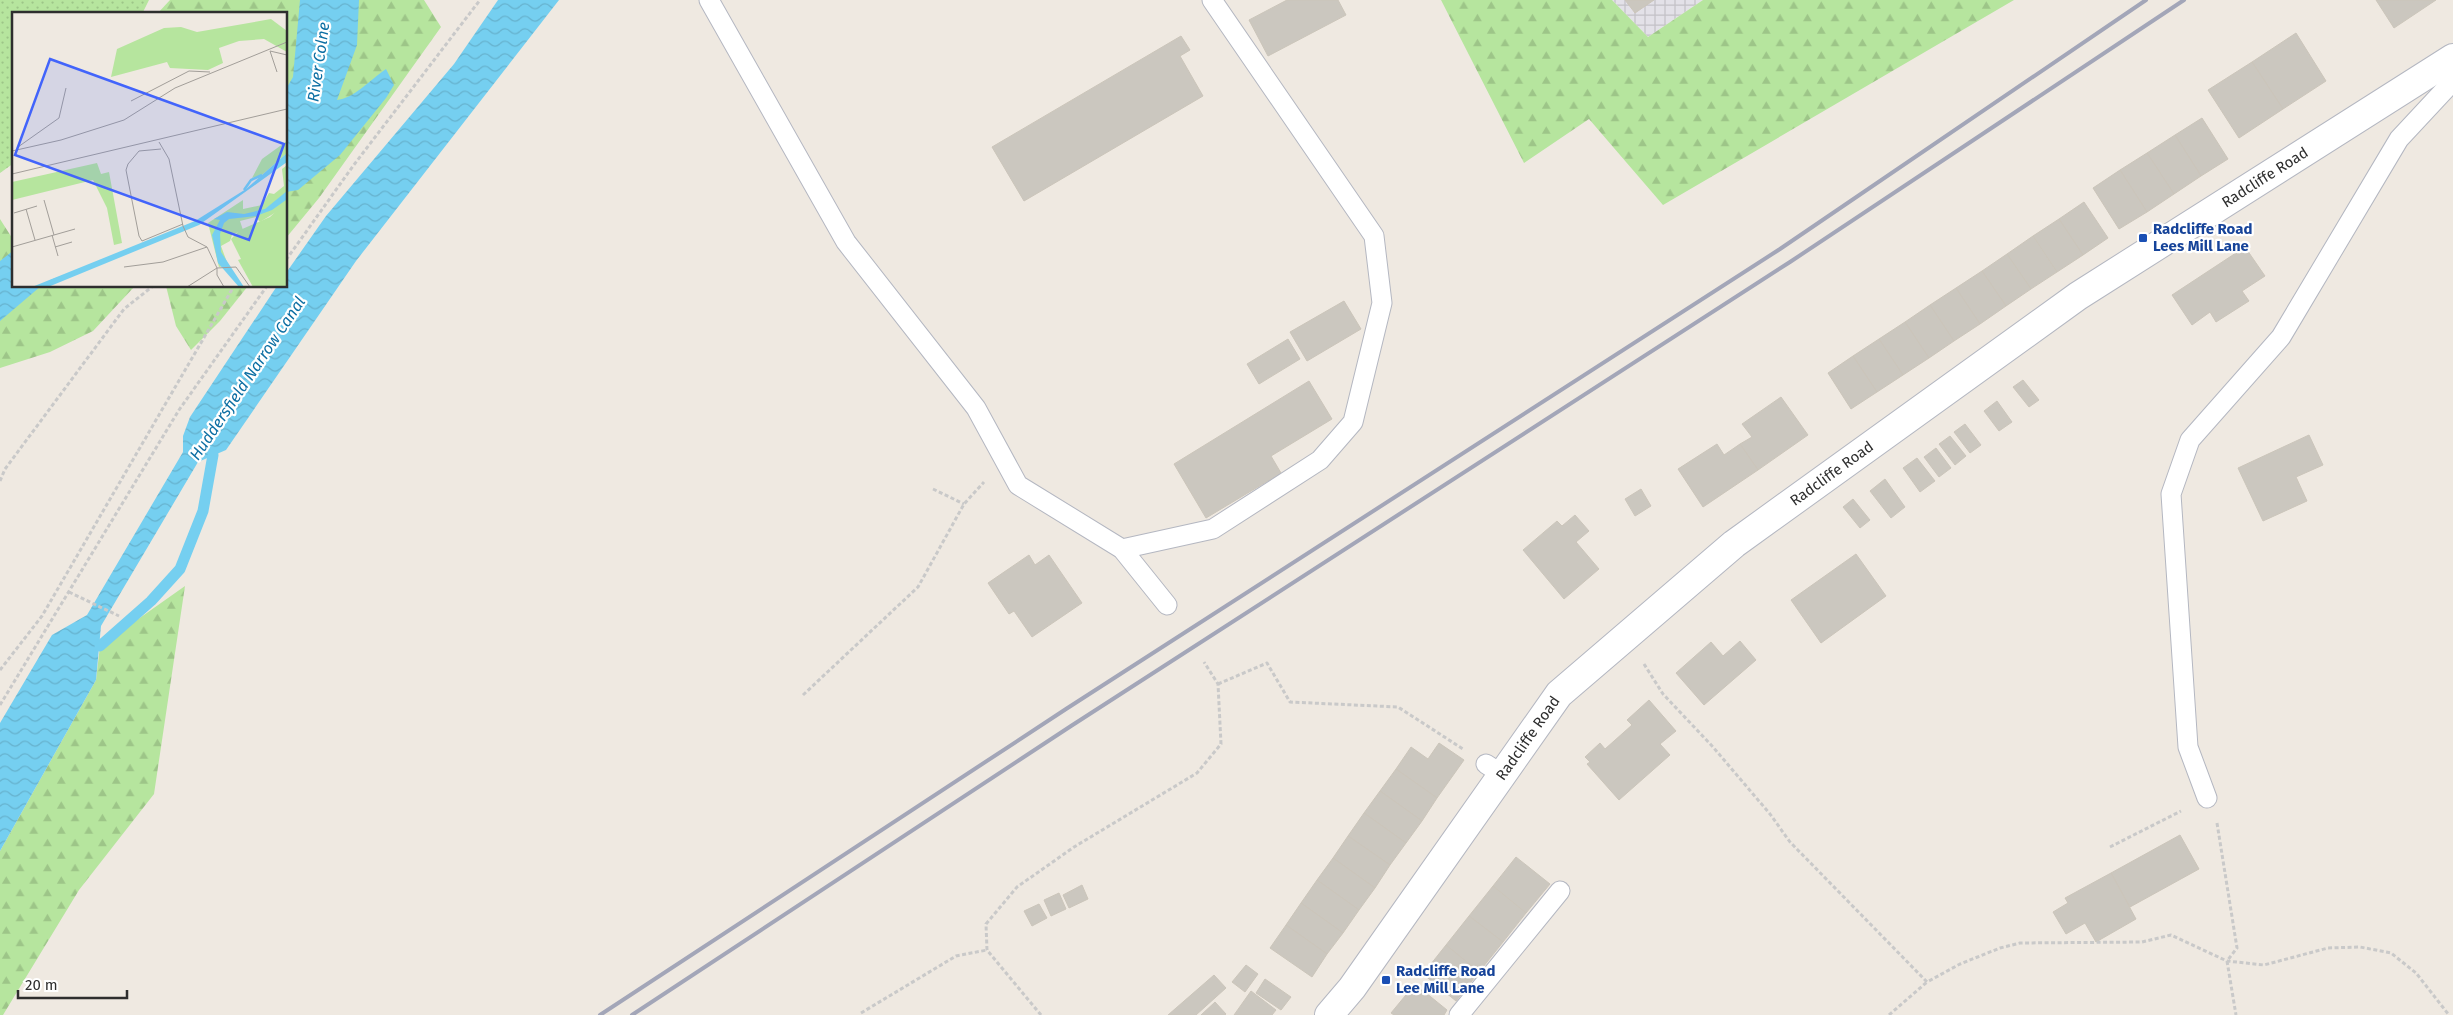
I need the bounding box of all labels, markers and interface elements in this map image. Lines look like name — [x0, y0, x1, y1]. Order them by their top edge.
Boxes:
inset map — [12, 12, 288, 288]
water label: River Colne — [304, 21, 333, 103]
street label: Radcliffe Road — [2218, 143, 2311, 211]
place label: Radcliffe Road Lees Mill Lane — [2153, 220, 2252, 255]
marker: Radcliffe Road Lees Mill Lane — [2137, 232, 2149, 244]
water label: Huddersfield Narrow Canal — [186, 293, 309, 464]
street label: Radcliffe Road — [1786, 437, 1877, 510]
street label: Radcliffe Road — [1492, 693, 1564, 784]
place label: Radcliffe Road Lee Mill Lane — [1396, 962, 1495, 997]
scale bar — [18, 968, 126, 1000]
marker: Radcliffe Road Lee Mill Lane — [1380, 974, 1392, 986]
text: 20 m — [25, 976, 58, 994]

